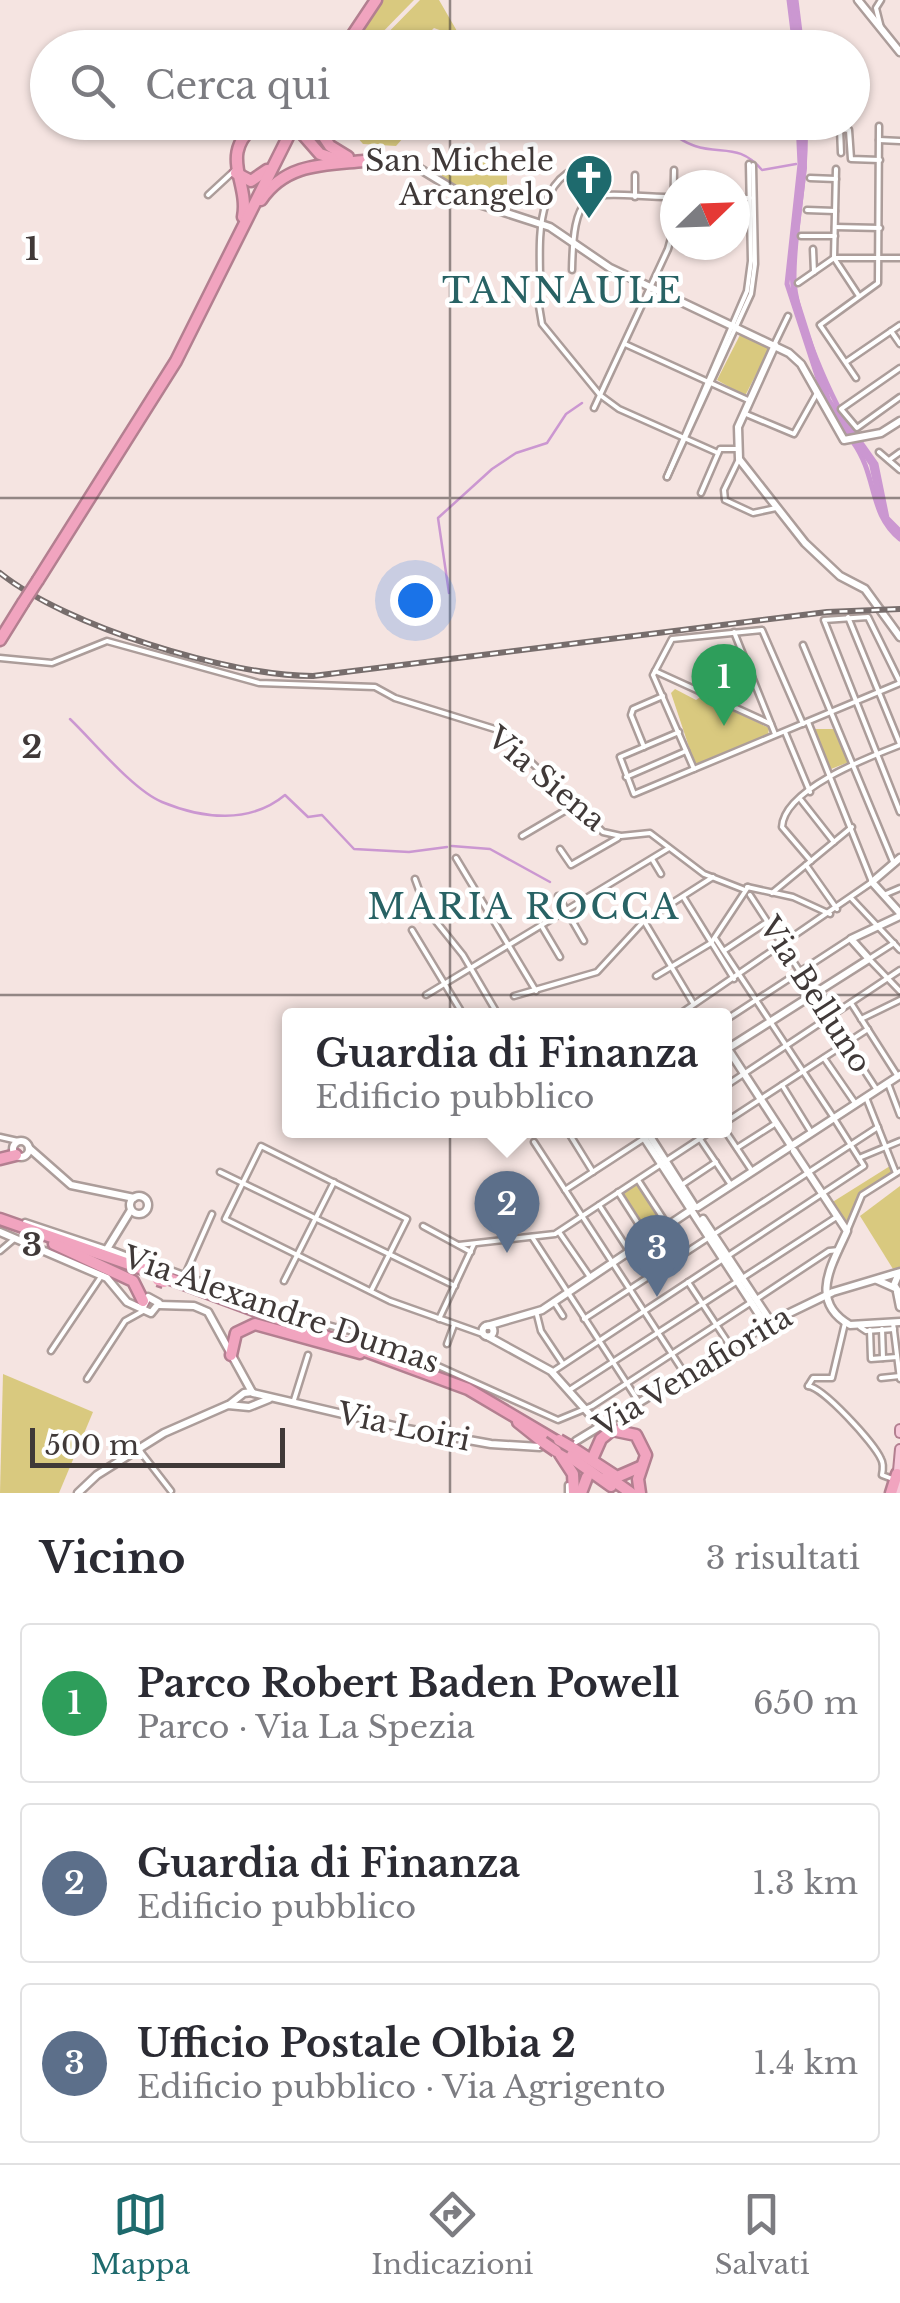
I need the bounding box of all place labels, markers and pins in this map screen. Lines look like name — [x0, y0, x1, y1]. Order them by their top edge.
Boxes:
place label: San Michele Arcangelo — [365, 142, 554, 213]
church icon: San Michele Arcangelo — [563, 152, 615, 220]
pin: 1 — [692, 644, 756, 726]
pin: 2 — [474, 1170, 540, 1253]
pin: 3 — [624, 1214, 690, 1297]

